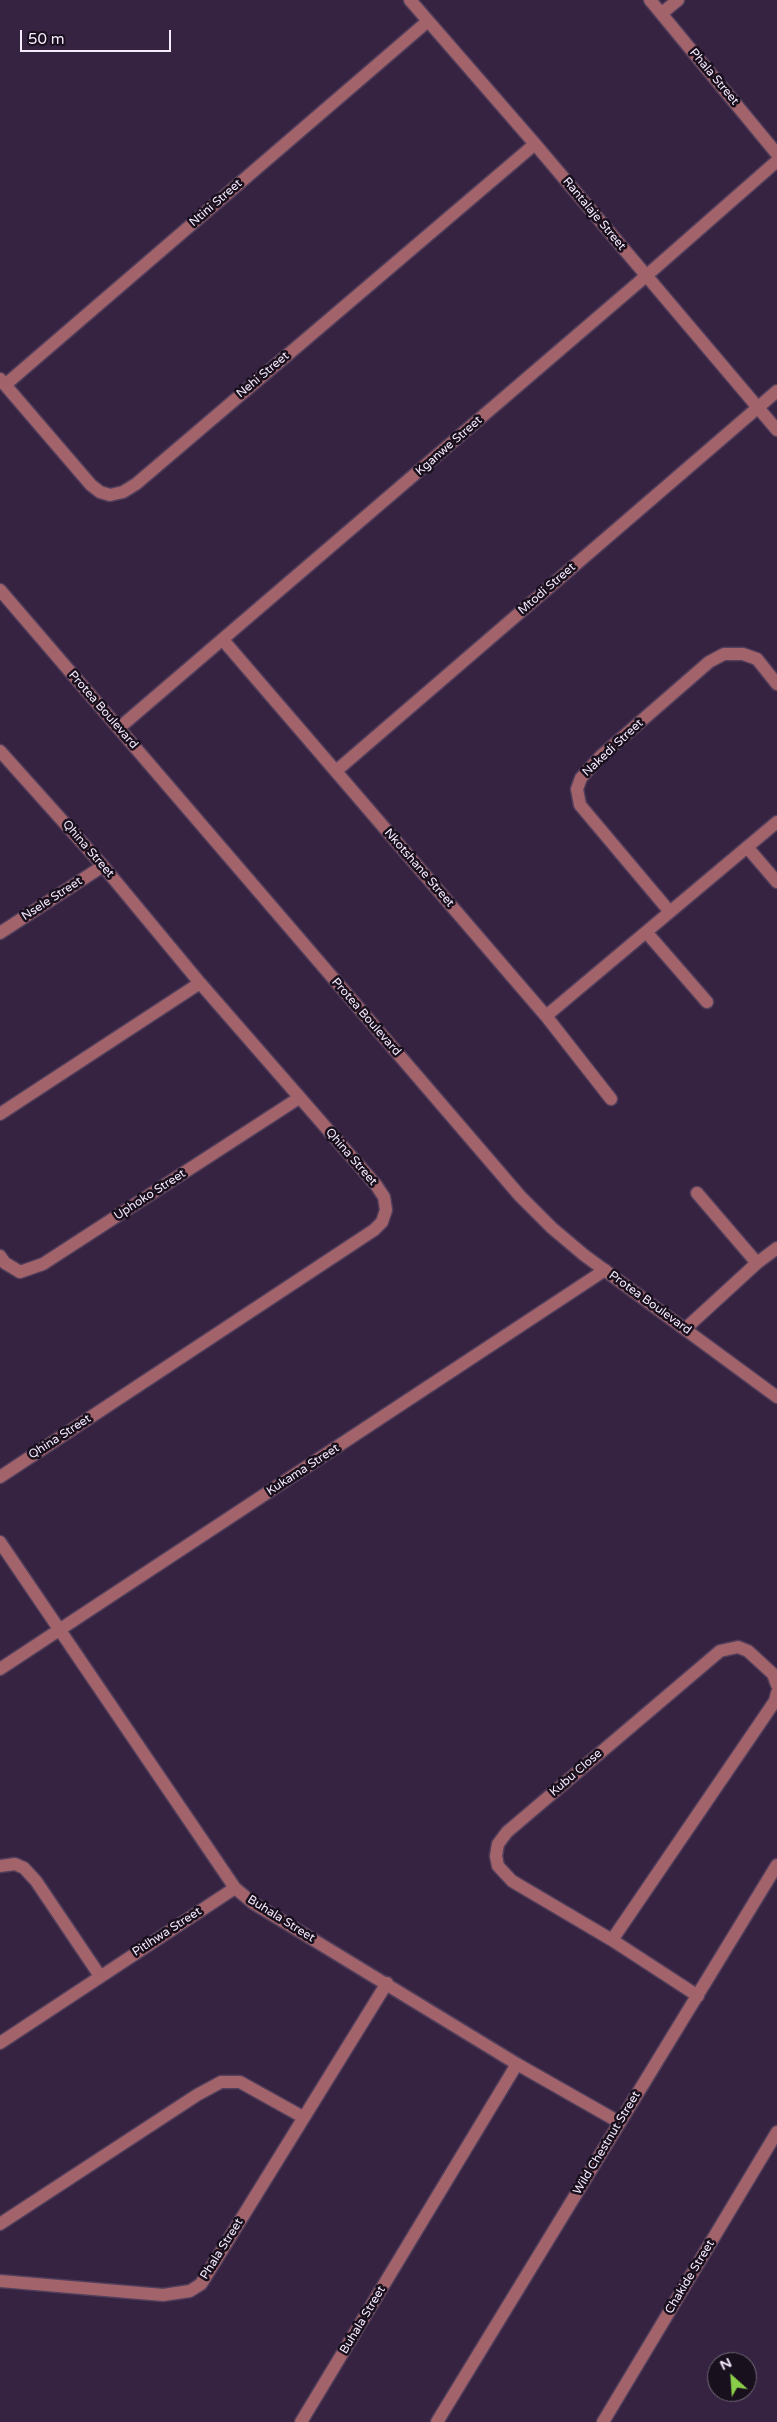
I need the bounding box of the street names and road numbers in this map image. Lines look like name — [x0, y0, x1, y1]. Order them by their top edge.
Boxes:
street label: Phala Street — [686, 46, 742, 108]
street label: Rantalaje Street — [559, 175, 629, 253]
street label: Ntini Street — [187, 176, 245, 230]
street label: Nehi Street — [234, 349, 292, 401]
street label: Kganwe Street — [413, 413, 485, 479]
street label: Mtodi Street — [515, 560, 579, 618]
street label: Protea Boulevard — [65, 668, 141, 752]
street label: Nakedi Street — [580, 716, 646, 780]
street label: Qhina Street — [59, 817, 117, 881]
street label: Nkotshane Street — [381, 826, 457, 910]
street label: Nsele Street — [19, 874, 85, 924]
street label: Protea Boulevard — [328, 975, 404, 1059]
street label: Qhina Street — [322, 1125, 380, 1189]
street label: Uphoko Street — [112, 1167, 188, 1223]
street label: Protea Boulevard — [606, 1268, 694, 1338]
street label: Qhina Street — [26, 1412, 94, 1462]
street label: Kukama Street — [264, 1441, 342, 1499]
street label: Kubu Close — [547, 1746, 605, 1800]
street label: Buhala Street — [245, 1893, 317, 1945]
street label: Pitlhwa Street — [130, 1904, 204, 1960]
street label: Wild Chestnut Street — [570, 2089, 644, 2197]
street label: Phala Street — [198, 2216, 246, 2282]
street label: Chakide Street — [662, 2237, 718, 2317]
street label: Buhala Street — [337, 2283, 389, 2357]

